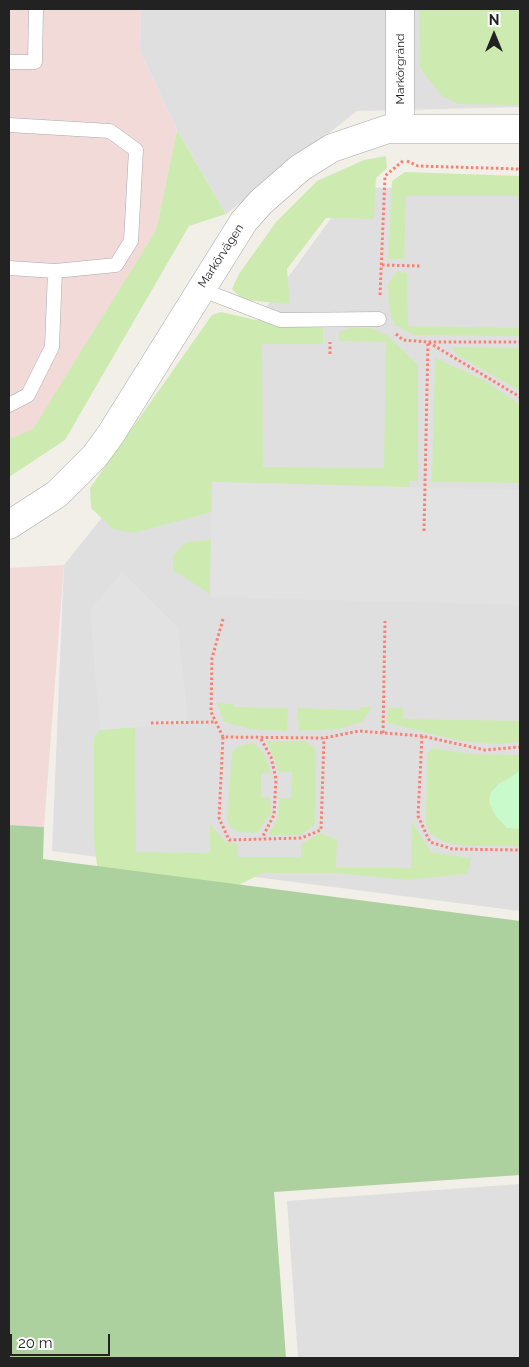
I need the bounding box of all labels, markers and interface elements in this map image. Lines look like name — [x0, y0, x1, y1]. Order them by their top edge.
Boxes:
north arrow — [469, 10, 519, 60]
text: N — [489, 12, 499, 28]
street label: Markörgränd — [393, 33, 407, 105]
street label: Markörvägen — [195, 222, 247, 290]
scale bar — [12, 1324, 112, 1356]
text: 20 m — [18, 1334, 53, 1352]

